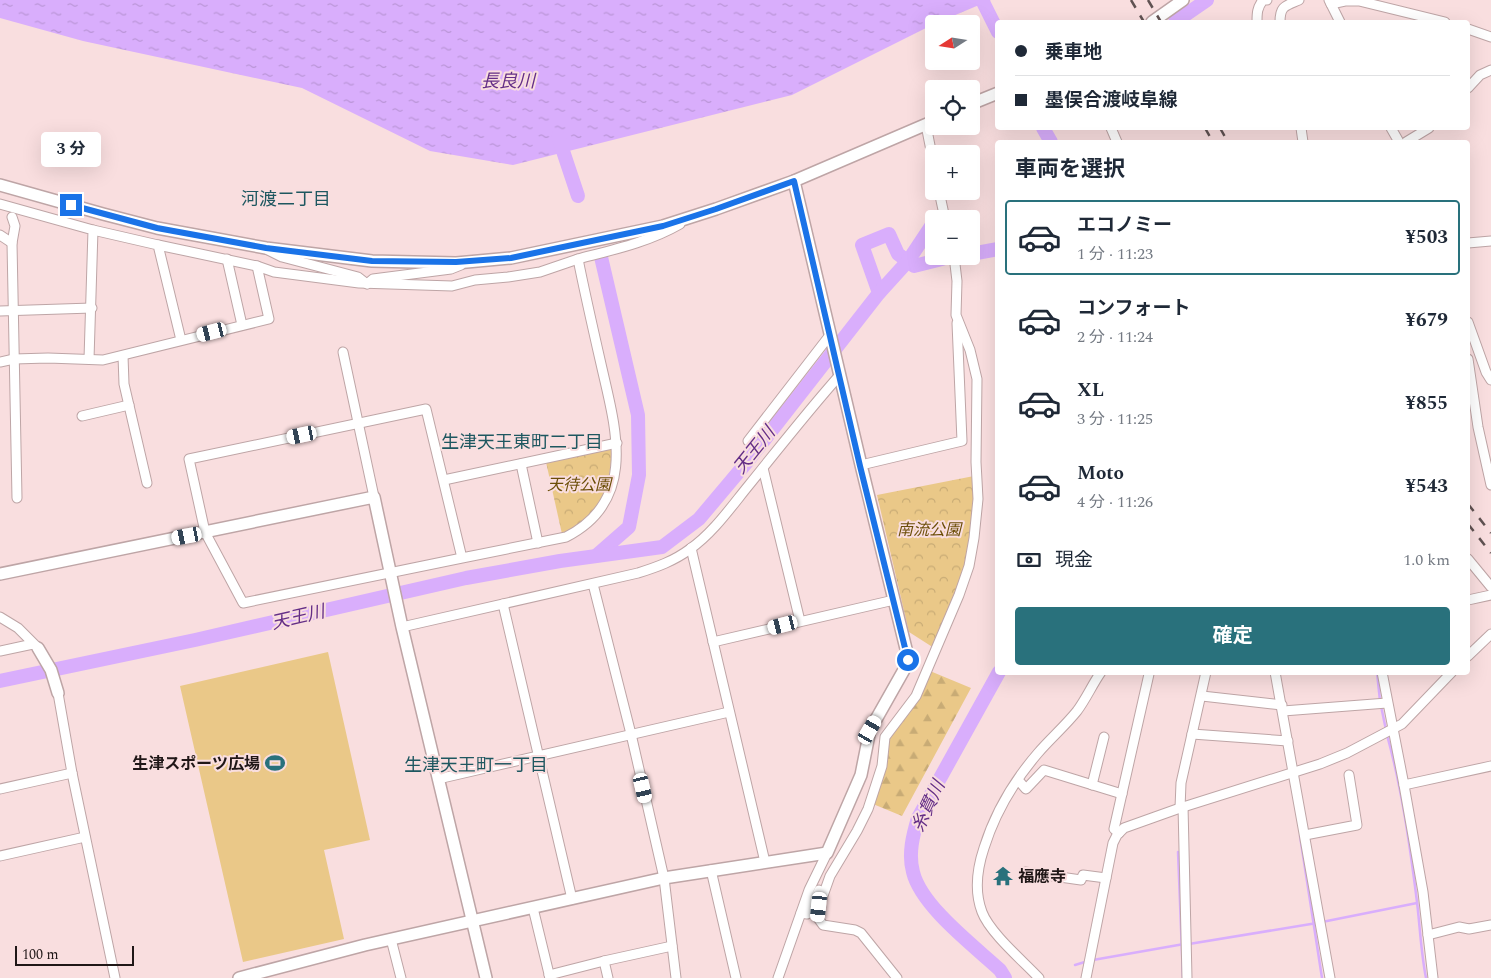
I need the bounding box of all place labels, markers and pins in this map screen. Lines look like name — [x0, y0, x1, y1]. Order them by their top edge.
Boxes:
place label: 生津スポーツ広場 — [132, 752, 260, 776]
sports icon: 生津スポーツ広場 — [264, 752, 286, 774]
temple icon: 福應寺 — [992, 865, 1014, 887]
place label: 福應寺 — [1018, 865, 1066, 889]

